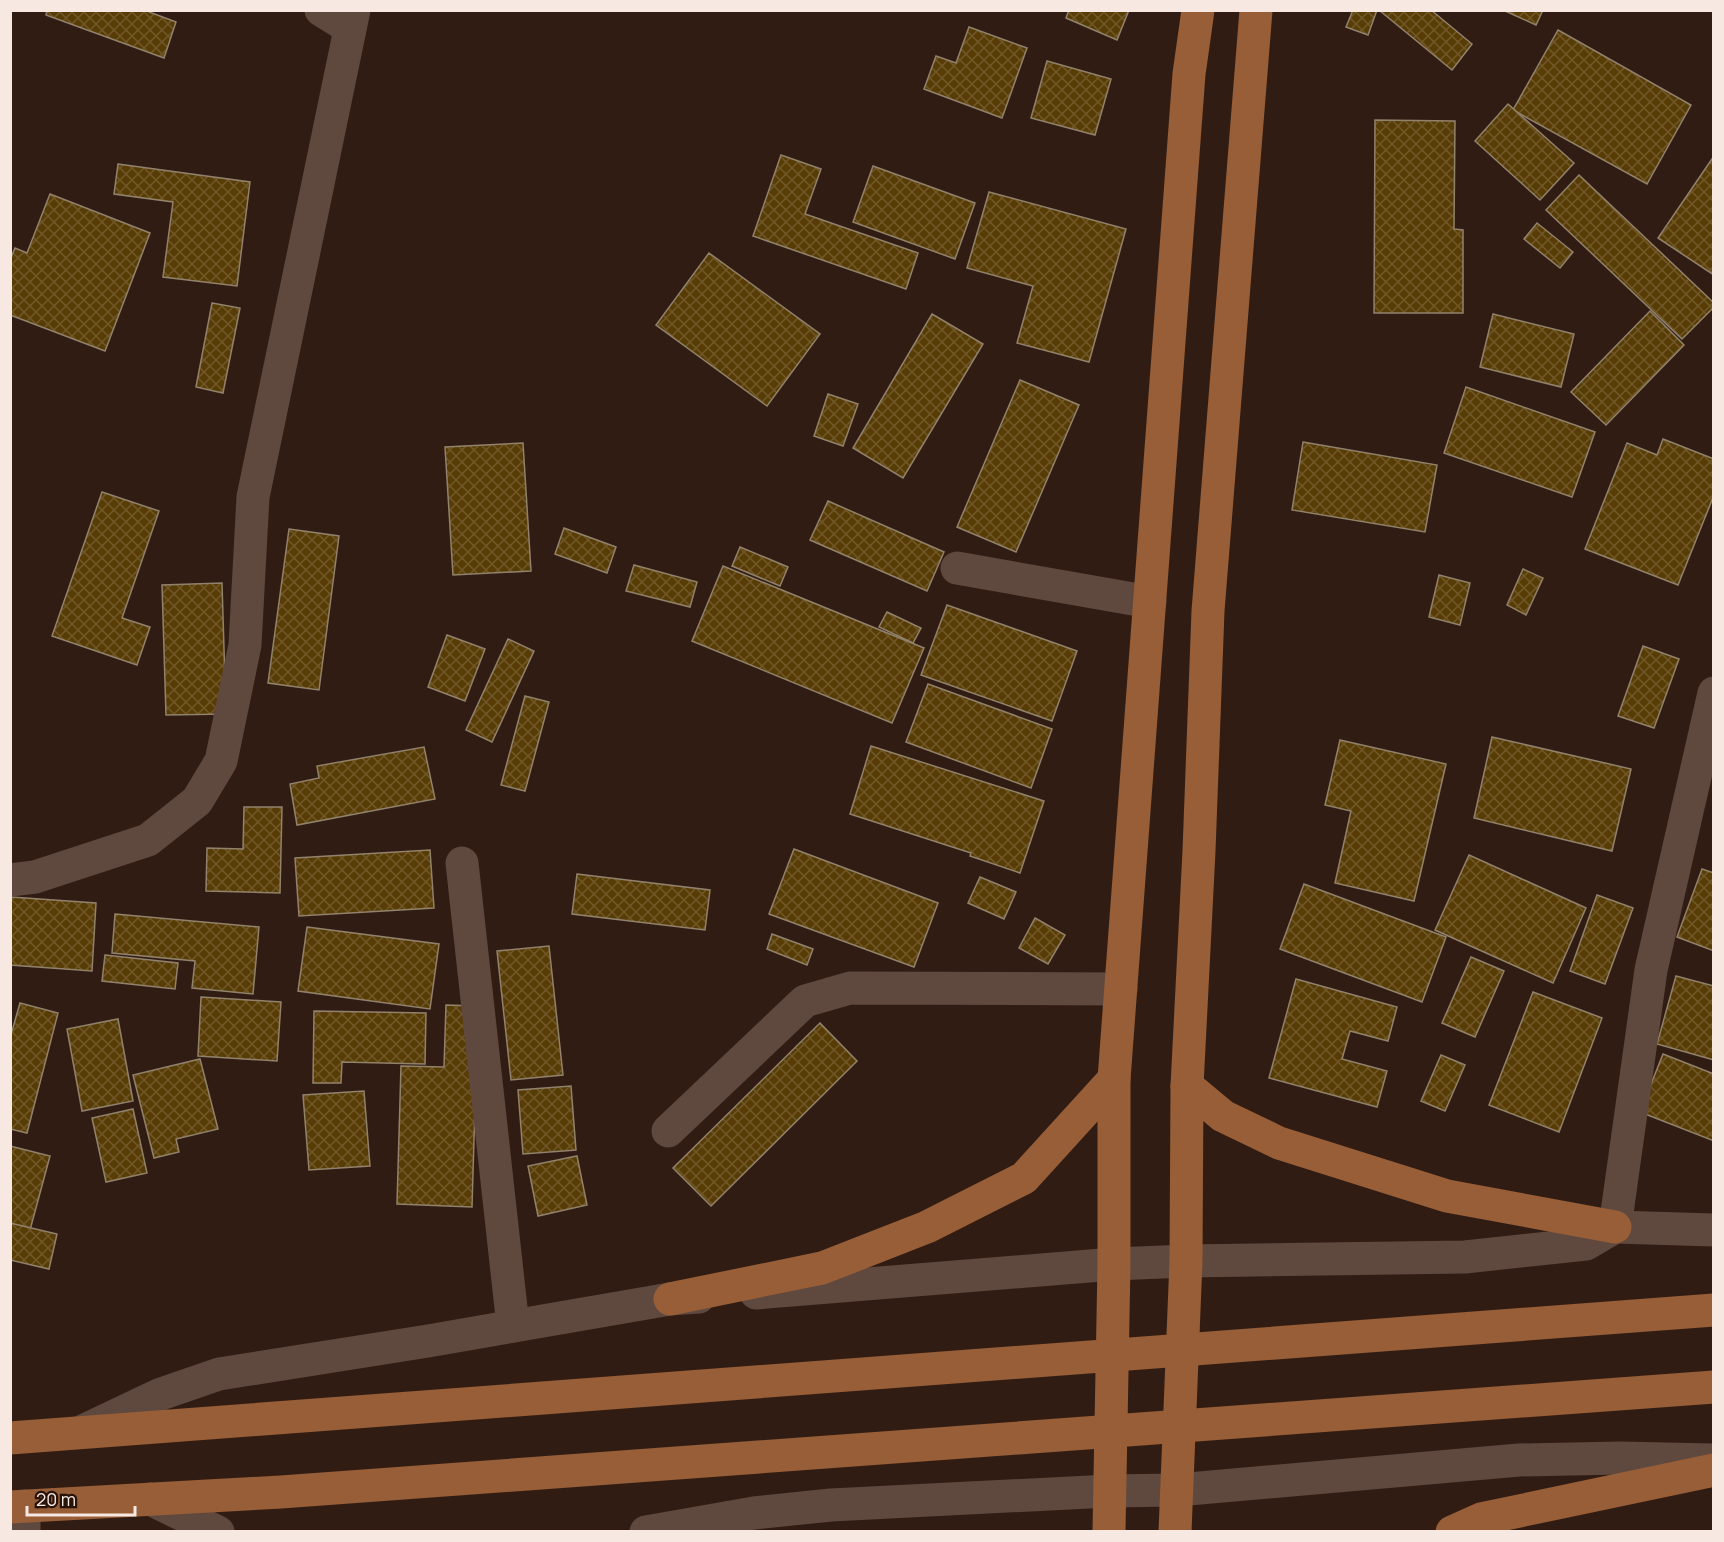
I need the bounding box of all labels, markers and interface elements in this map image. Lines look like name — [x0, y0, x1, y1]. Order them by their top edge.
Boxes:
scale bar — [27, 1479, 135, 1517]
text: 20 m — [36, 1487, 76, 1511]

